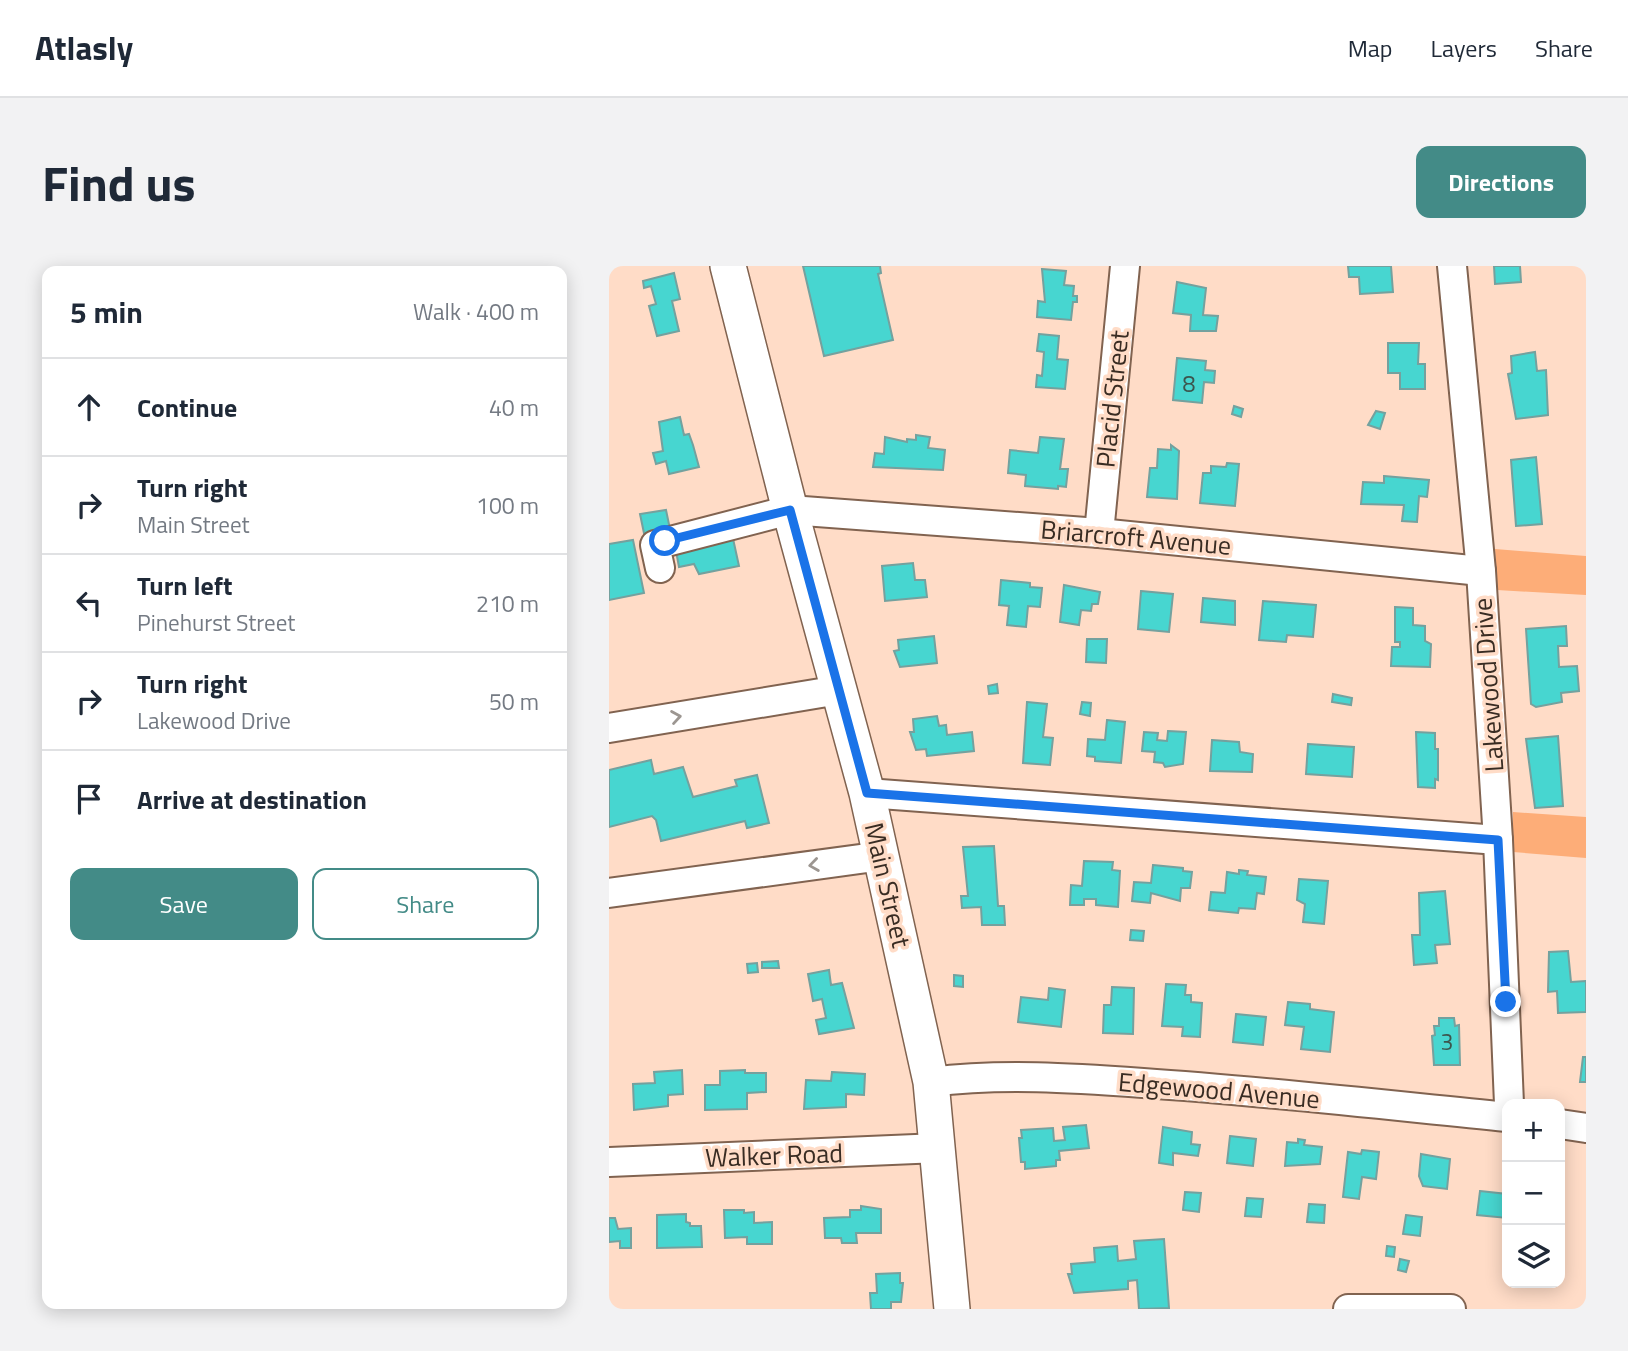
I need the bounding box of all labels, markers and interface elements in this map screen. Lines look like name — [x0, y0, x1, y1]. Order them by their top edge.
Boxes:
text: Atlasly — [35, 23, 133, 73]
text: Map — [1348, 30, 1393, 66]
text: Layers — [1431, 30, 1497, 66]
text: Share — [1535, 30, 1593, 66]
text: Find us — [42, 145, 196, 220]
button: Directions — [1416, 146, 1586, 218]
text: 5 min — [70, 289, 143, 335]
text: Walk · 400 m — [413, 294, 539, 329]
street label: Placid Street — [1085, 328, 1139, 470]
house number: 8 — [1183, 366, 1196, 401]
icon: ahead — [70, 388, 108, 426]
text: Continue — [137, 388, 237, 427]
text: 40 m — [489, 390, 539, 425]
text: Turn right — [137, 468, 248, 507]
icon: right — [70, 486, 108, 524]
text: 100 m — [476, 488, 539, 523]
text: Main Street — [137, 507, 250, 542]
street label: Briarcroft Avenue — [1039, 509, 1233, 565]
route start — [649, 525, 680, 556]
text: Turn left — [137, 566, 232, 605]
icon: left — [70, 584, 108, 622]
text: 210 m — [476, 586, 539, 621]
street label: Lakewood Drive — [1462, 597, 1514, 773]
text: Pinehurst Street — [137, 605, 295, 640]
text: Turn right — [137, 664, 248, 703]
icon: right — [70, 682, 108, 720]
text: 50 m — [489, 684, 539, 719]
text: Lakewood Drive — [137, 703, 291, 738]
one-way arrow — [670, 710, 682, 725]
icon: arrive — [70, 780, 108, 818]
text: Arrive at destination — [137, 780, 367, 819]
street label: Main Street — [855, 819, 921, 951]
one-way arrow — [808, 858, 820, 873]
button: Save — [70, 868, 298, 940]
button: Share — [312, 868, 539, 940]
route end — [1490, 986, 1521, 1017]
house number: 3 — [1441, 1024, 1453, 1059]
street label: Edgewood Avenue — [1117, 1062, 1321, 1118]
map controls — [1502, 1099, 1565, 1288]
button: + — [1502, 1099, 1565, 1162]
street label: Walker Road — [704, 1133, 844, 1177]
button: − — [1502, 1162, 1565, 1225]
button: layers — [1502, 1225, 1565, 1288]

